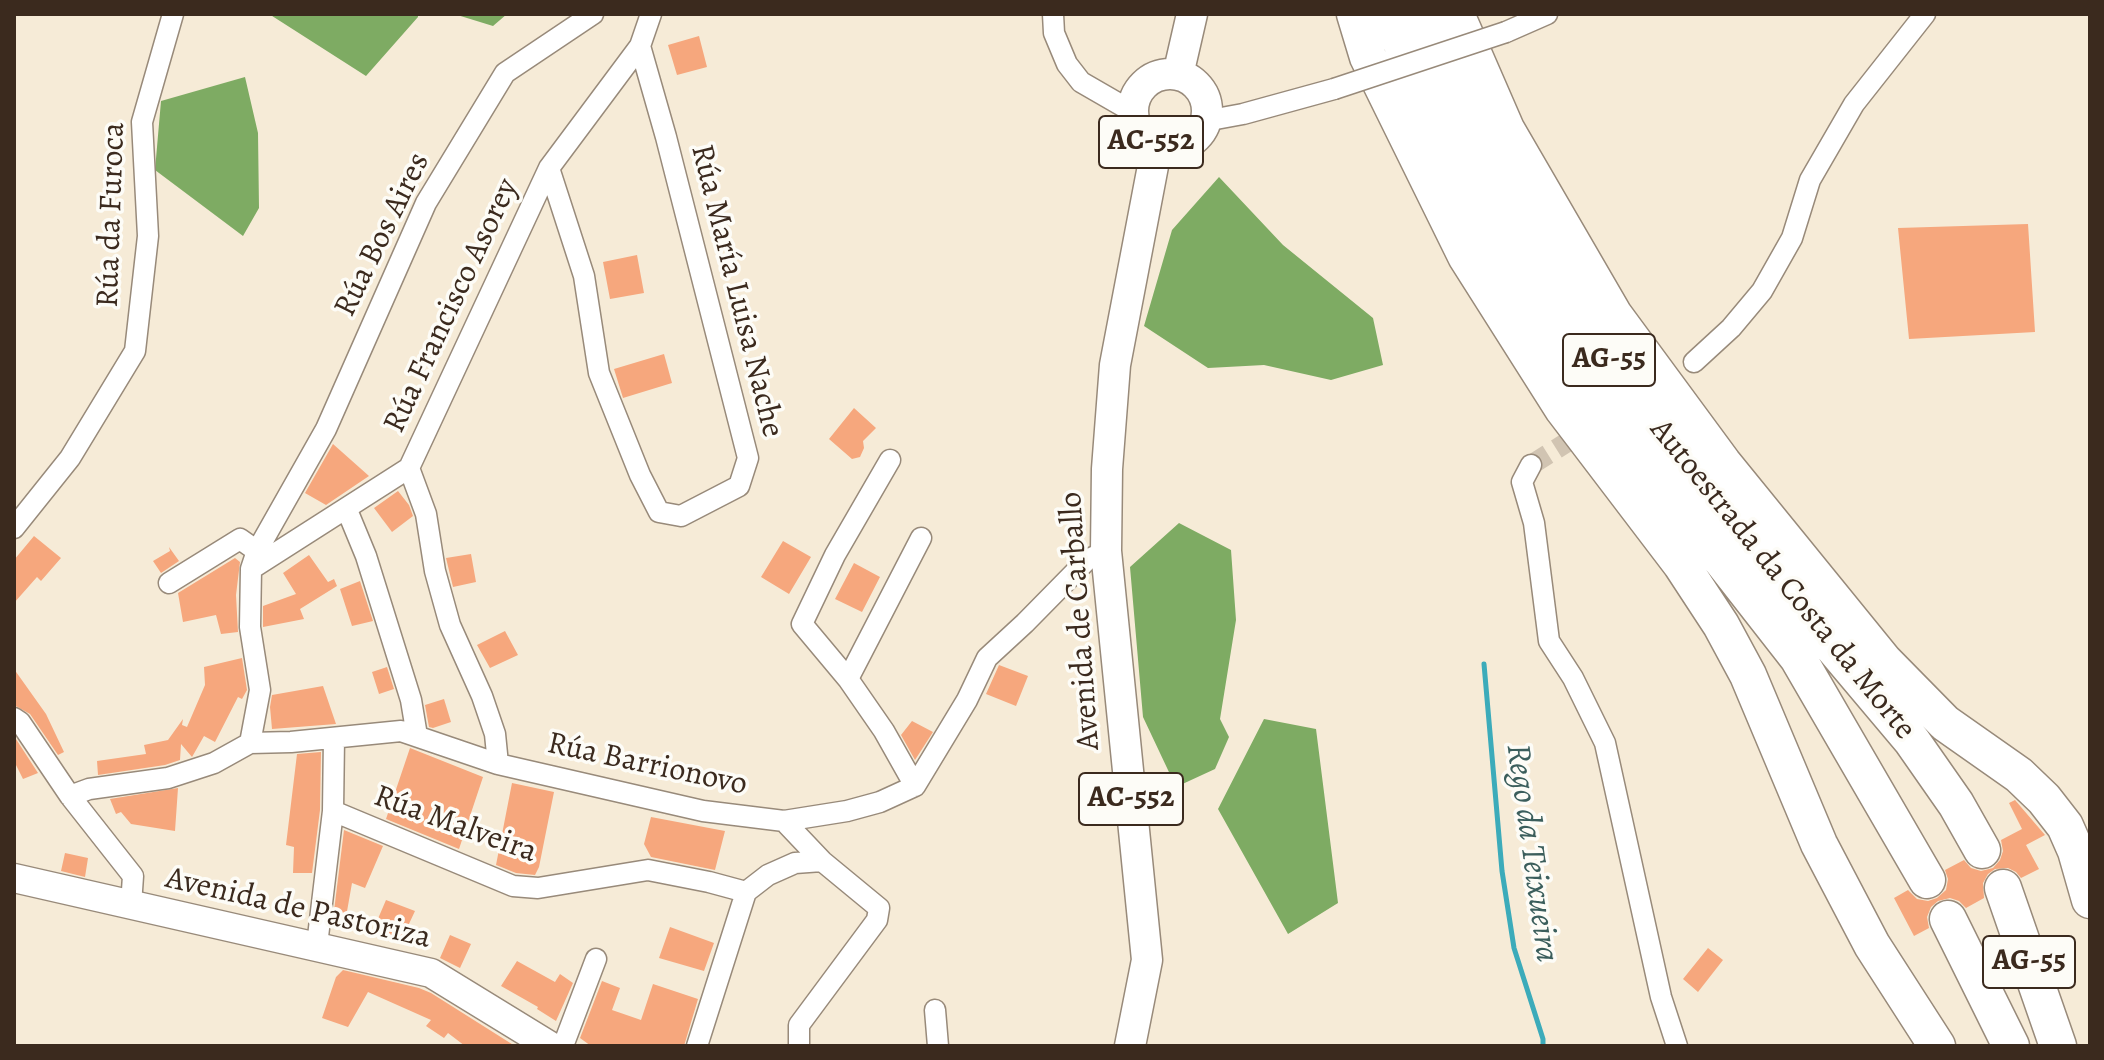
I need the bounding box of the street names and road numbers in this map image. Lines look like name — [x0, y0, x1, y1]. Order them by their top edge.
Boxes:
road number: AC-552 — [1099, 116, 1203, 168]
street label: Rúa da Furoca — [90, 122, 134, 308]
street label: Rúa María Luisa Nache — [681, 141, 791, 441]
street label: Rúa Bos Aires — [327, 147, 439, 323]
street label: Rúa Francisco Asorey — [376, 173, 528, 439]
road number: AG-55 — [1563, 334, 1655, 386]
street label: Autoestrada da Costa da Morte — [1641, 412, 1923, 748]
street label: Avenida de Carballo — [1053, 491, 1109, 751]
street label: Rúa Barrionovo — [544, 725, 750, 805]
road number: AC-552 — [1079, 773, 1183, 825]
street label: Rúa Malveira — [368, 778, 542, 872]
street label: Avenida de Pastoriza — [162, 860, 434, 958]
road number: AG-55 — [1983, 936, 2075, 988]

